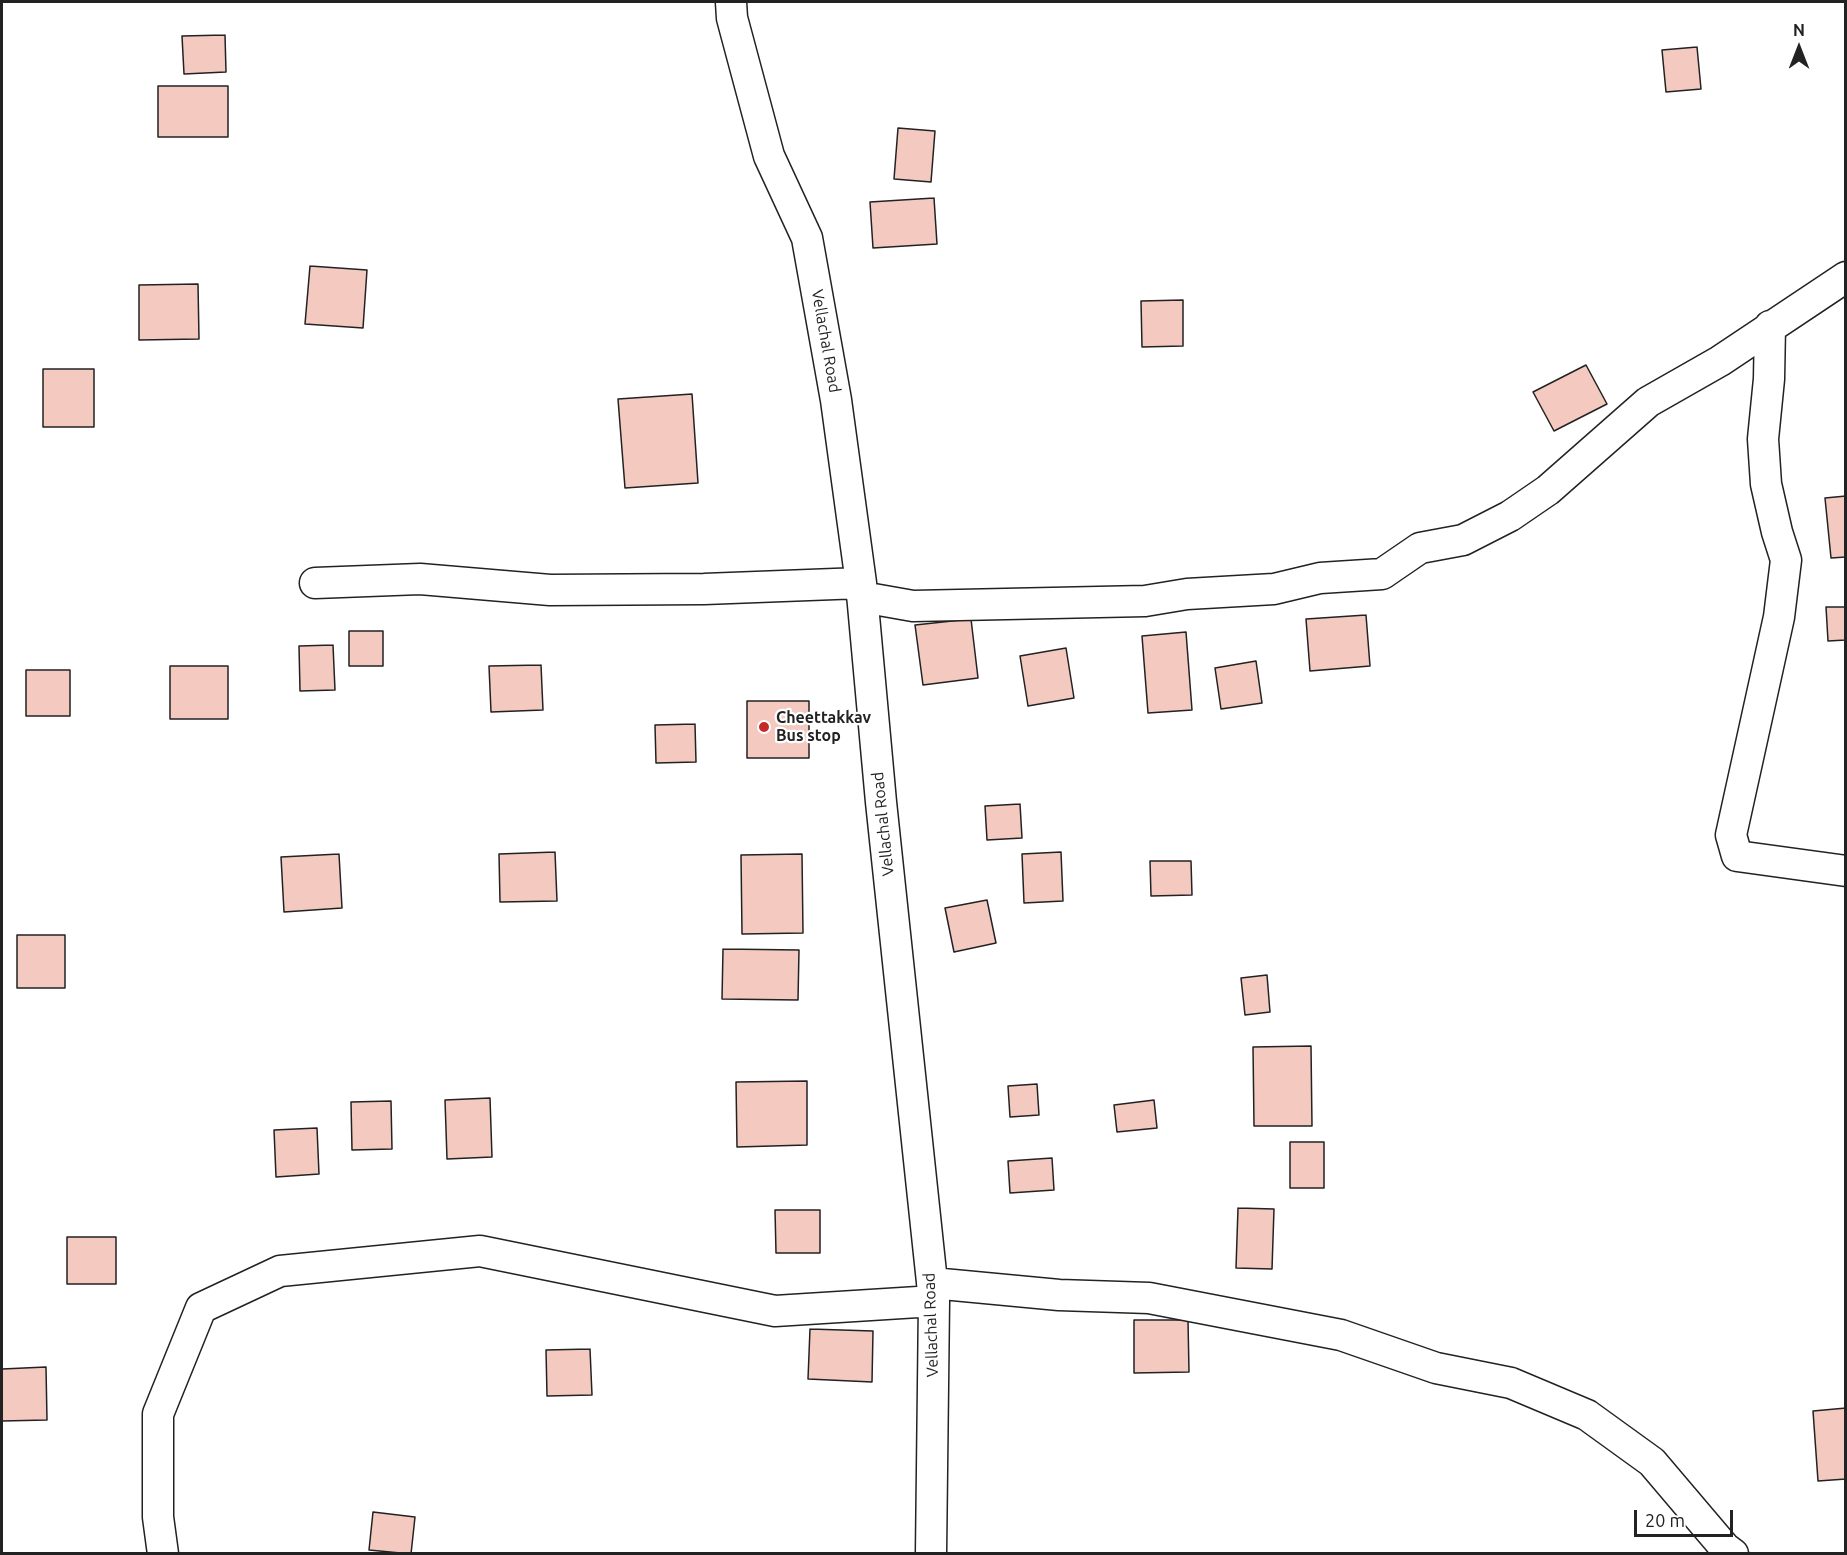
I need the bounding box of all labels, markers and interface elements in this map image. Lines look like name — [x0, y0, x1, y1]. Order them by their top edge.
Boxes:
north arrow — [1769, 18, 1829, 78]
text: N — [1793, 21, 1805, 39]
street label: Vellachal Road — [807, 288, 845, 394]
place label: Cheettakkav Bus stop — [776, 708, 871, 746]
marker: Cheettakkav Bus stop — [757, 720, 771, 734]
street label: Vellachal Road — [868, 771, 898, 877]
street label: Vellachal Road — [920, 1272, 942, 1378]
scale bar — [1637, 1498, 1736, 1536]
text: 20 m — [1645, 1510, 1685, 1530]

